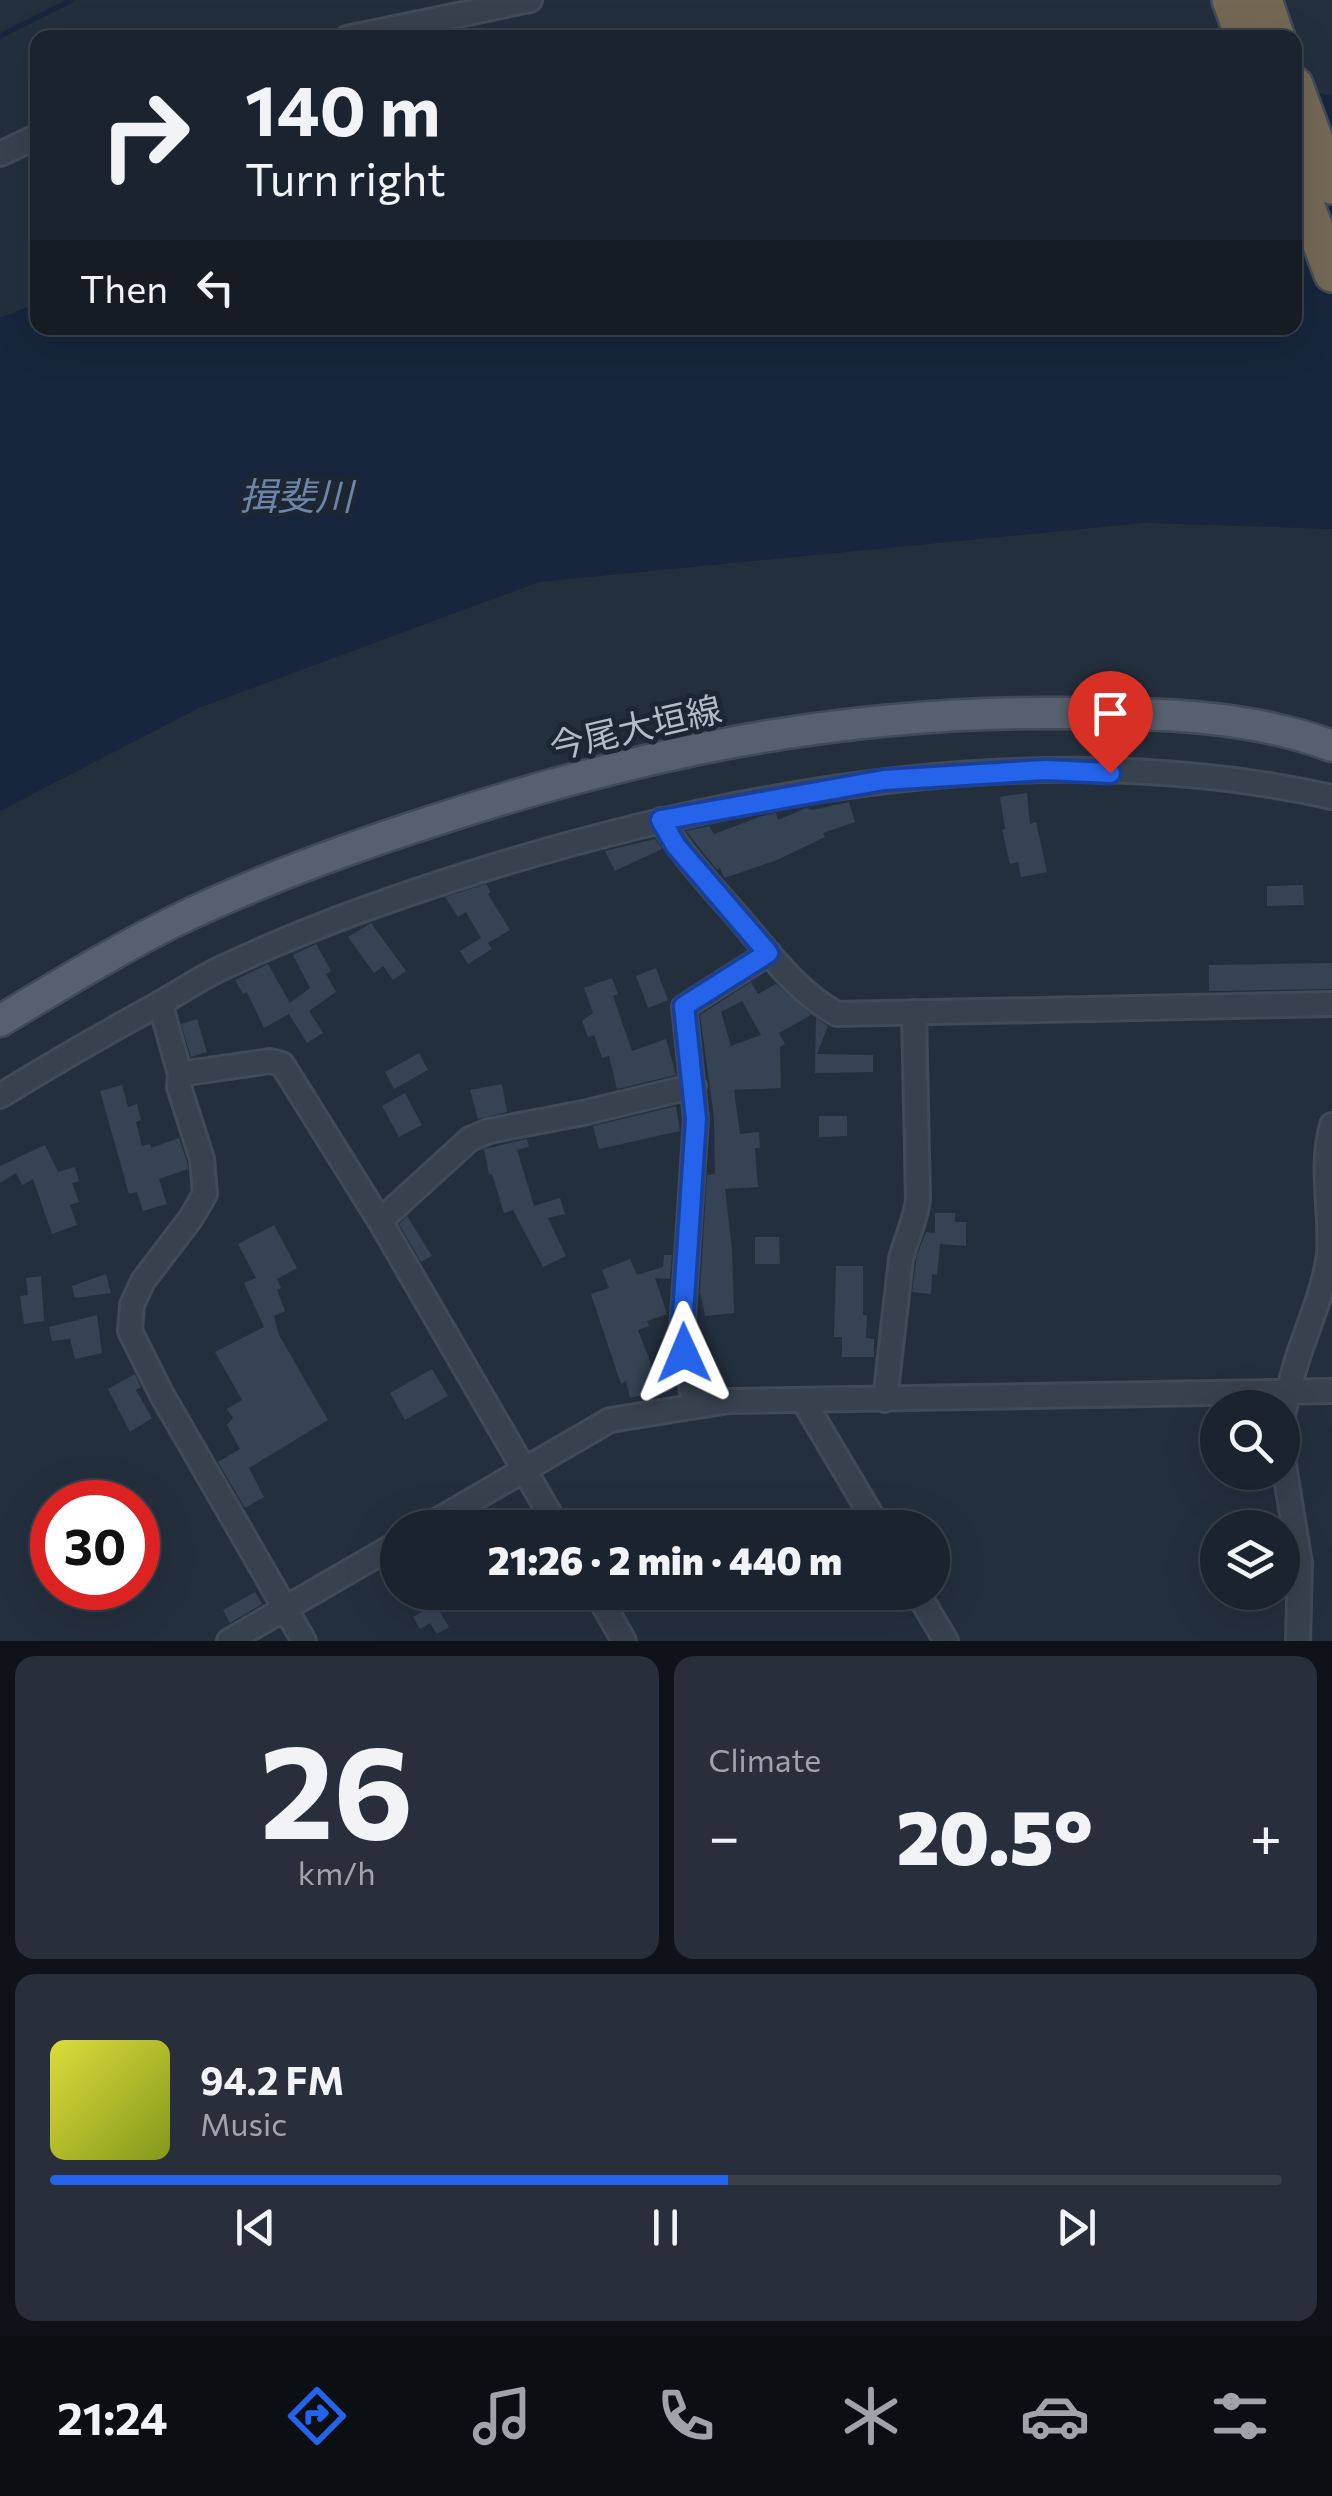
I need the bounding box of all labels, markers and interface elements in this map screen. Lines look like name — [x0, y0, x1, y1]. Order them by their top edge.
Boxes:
text: 140 m — [245, 65, 441, 150]
icon: right — [80, 70, 210, 200]
text: Turn right — [245, 150, 446, 205]
icon: left — [188, 260, 243, 315]
text: Then — [80, 264, 168, 311]
water label: 揖斐川 — [239, 471, 357, 518]
pin — [1068, 671, 1153, 774]
street label: 今尾大垣線 — [545, 685, 725, 767]
icon: arrive — [1083, 686, 1138, 741]
position arrow — [632, 1301, 736, 1405]
map controls — [1200, 1390, 1300, 1610]
button: search — [1200, 1390, 1300, 1490]
speed limit sign: 30 — [30, 1480, 160, 1610]
button: layers — [1200, 1510, 1300, 1610]
text: 21:26 · 2 min · 440 m — [488, 1536, 842, 1583]
text: 26 — [260, 1707, 413, 1866]
text: Climate — [709, 1739, 821, 1779]
text: 20.5° — [896, 1789, 1093, 1880]
text: − — [709, 1801, 740, 1868]
text: + — [1250, 1801, 1282, 1868]
text: km/h — [298, 1852, 376, 1892]
text: 94.2 FM — [200, 2056, 344, 2103]
text: Music — [200, 2103, 287, 2143]
icon: previous — [228, 2200, 283, 2255]
icon: pause — [638, 2200, 693, 2255]
icon: next — [1049, 2200, 1104, 2255]
icon: directions — [282, 2381, 352, 2451]
icon: music — [467, 2381, 537, 2451]
icon: phone — [651, 2381, 721, 2451]
icon: climate — [836, 2381, 906, 2451]
icon: car — [1020, 2381, 1090, 2451]
icon: filters — [1205, 2381, 1275, 2451]
text: 21:24 — [57, 2389, 168, 2444]

